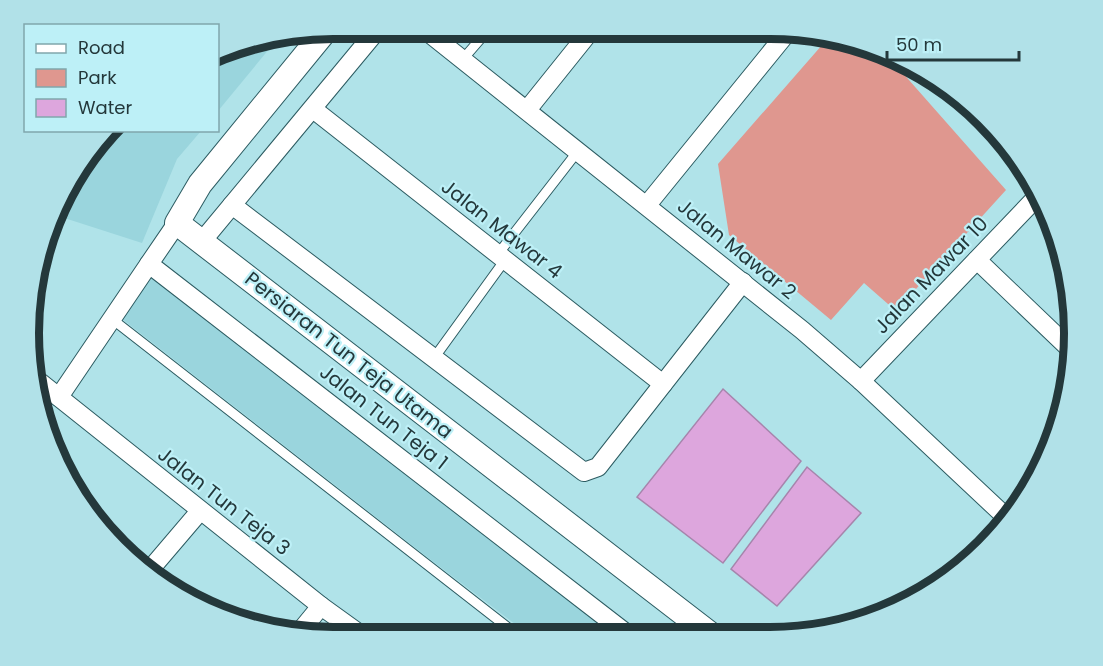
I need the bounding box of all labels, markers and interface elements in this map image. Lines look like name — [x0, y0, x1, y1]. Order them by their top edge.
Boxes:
legend — [24, 24, 219, 132]
scale bar — [887, 24, 1019, 62]
text: 50 m — [896, 32, 942, 57]
text: Road — [78, 35, 125, 60]
text: Park — [78, 65, 117, 90]
text: Water — [78, 95, 132, 120]
street label: Jalan Mawar 4 — [436, 173, 568, 285]
street label: Jalan Mawar 2 — [672, 192, 802, 306]
street label: Jalan Mawar 10 — [868, 210, 994, 340]
street label: Persiaran Tun Teja Utama — [239, 265, 459, 445]
street label: Jalan Tun Teja 1 — [314, 358, 454, 476]
street label: Jalan Tun Teja 3 — [152, 440, 296, 562]

